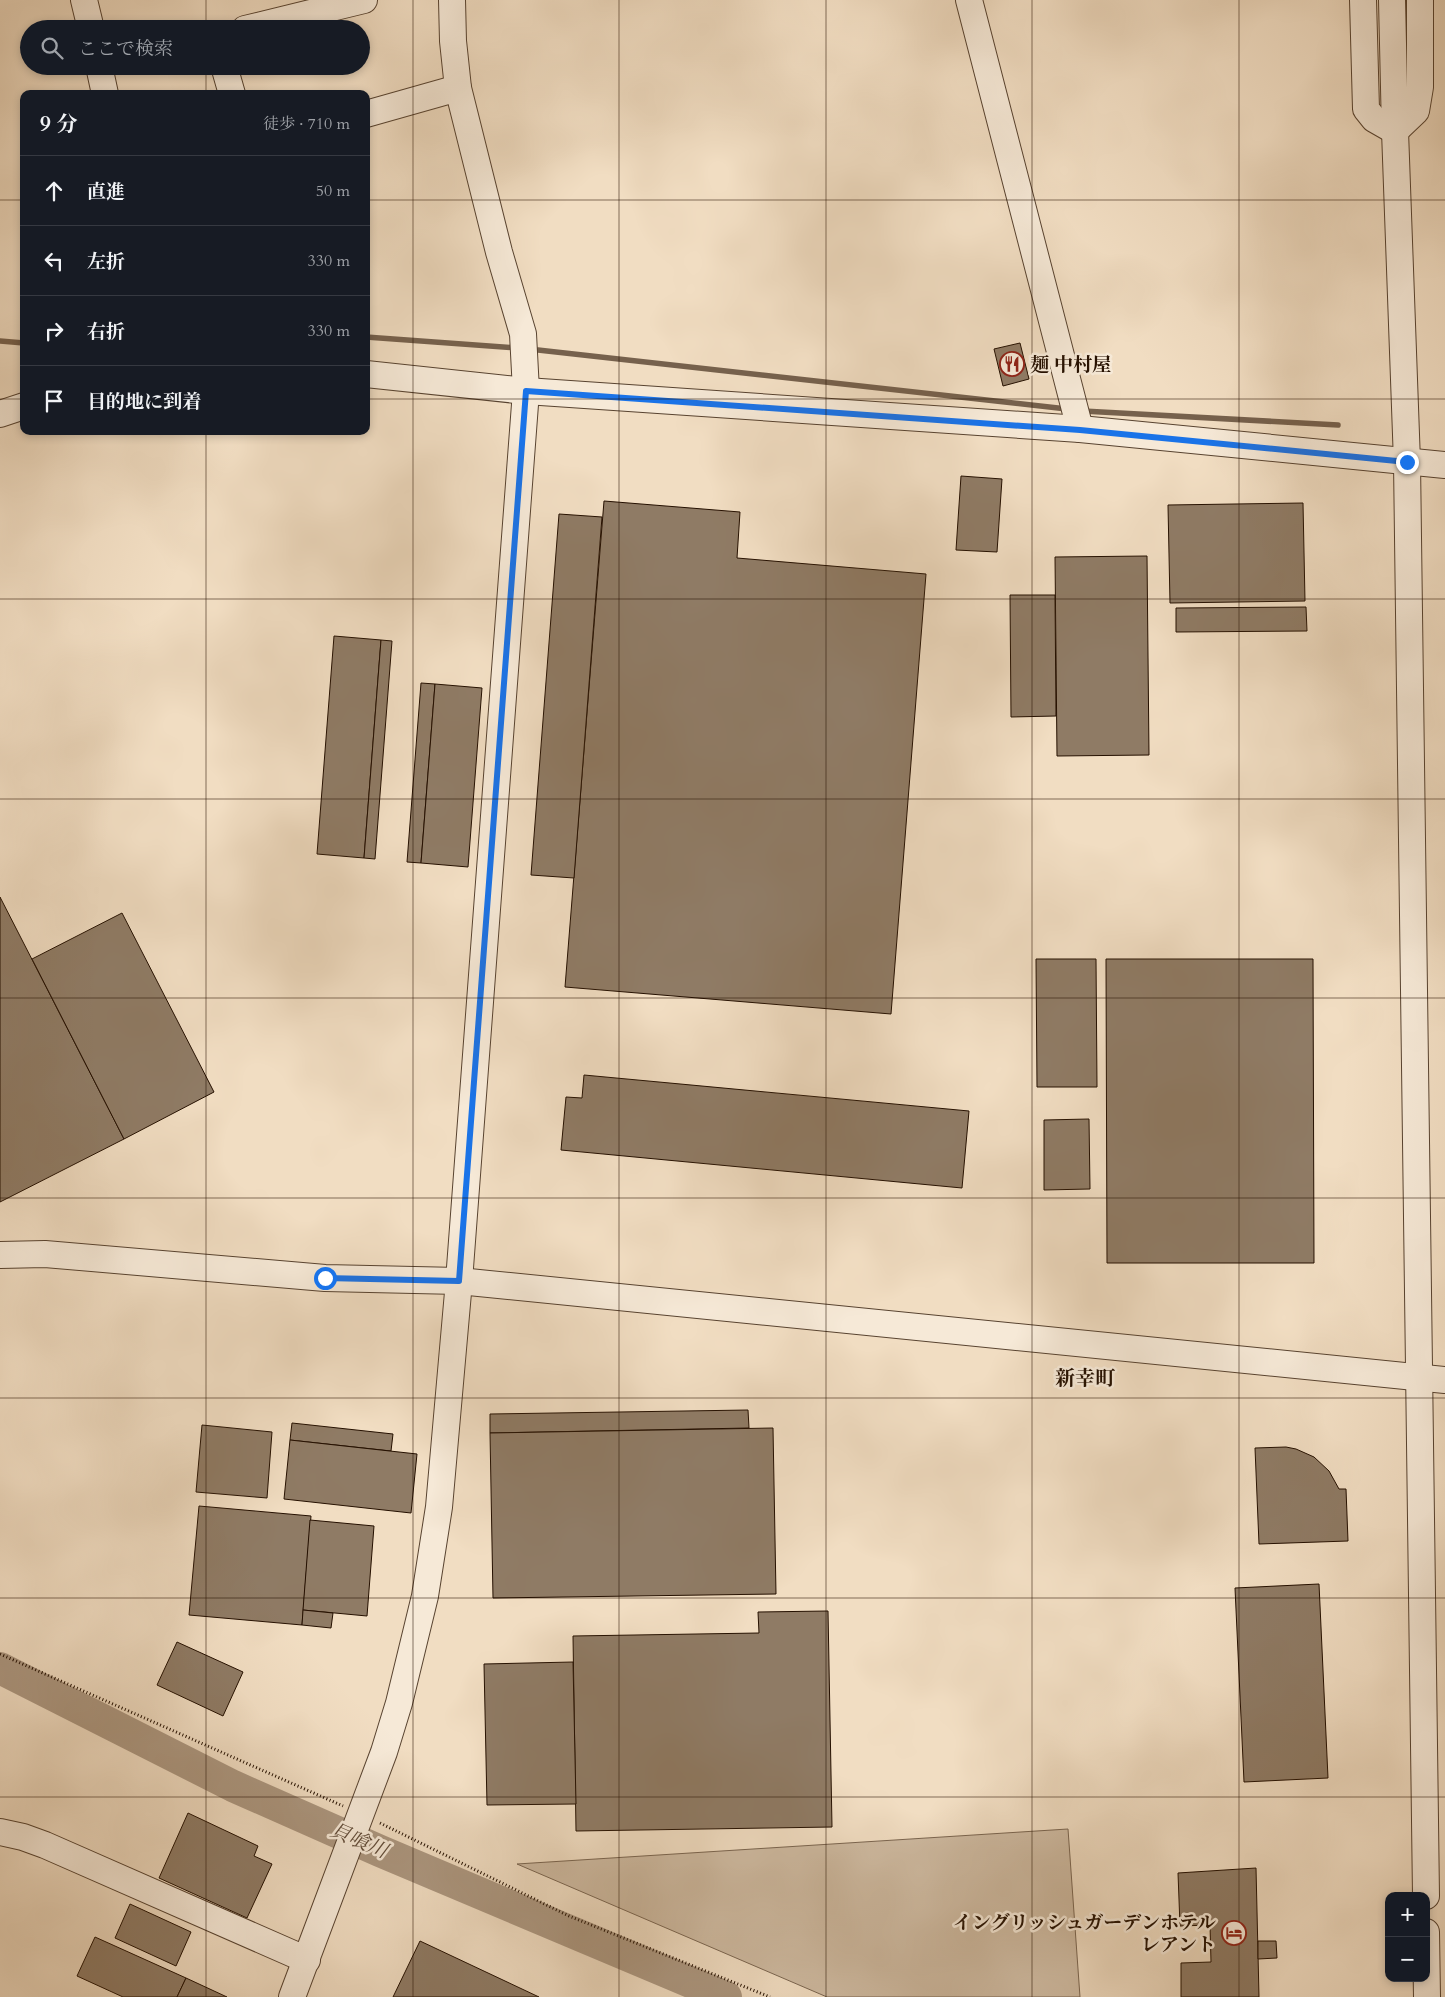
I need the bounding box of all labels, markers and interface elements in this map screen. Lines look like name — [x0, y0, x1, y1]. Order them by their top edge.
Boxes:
search box — [20, 20, 370, 75]
icon: search — [38, 34, 66, 62]
text: ここで検索 — [78, 36, 173, 62]
text: 9 分 — [40, 110, 77, 139]
text: 徒歩 · 710 m — [263, 113, 350, 135]
icon: ahead — [40, 177, 68, 205]
text: 直進 — [87, 179, 125, 205]
text: 50 m — [316, 180, 350, 202]
icon: left — [40, 247, 68, 275]
text: 左折 — [87, 249, 125, 275]
text: 330 m — [308, 250, 350, 272]
icon: right — [40, 317, 68, 345]
text: 右折 — [87, 319, 125, 345]
text: 330 m — [308, 320, 350, 342]
restaurant icon: 麺 中村屋 — [999, 351, 1025, 377]
place label: 麺 中村屋 — [1030, 352, 1111, 378]
icon: arrive — [40, 387, 68, 415]
text: 目的地に到着 — [87, 389, 201, 415]
route end — [1396, 451, 1419, 474]
route start — [314, 1267, 337, 1290]
district label: 新幸町 — [1055, 1365, 1116, 1392]
water label: 貝喰川 — [326, 1816, 394, 1865]
map controls — [1385, 1892, 1430, 1982]
button: + — [1385, 1892, 1430, 1937]
place label: イングリッシュガーデンホテル レアント — [953, 1910, 1216, 1958]
hotel icon: イングリッシュガーデンホテル レアント — [1221, 1920, 1247, 1946]
button: − — [1385, 1937, 1430, 1982]

